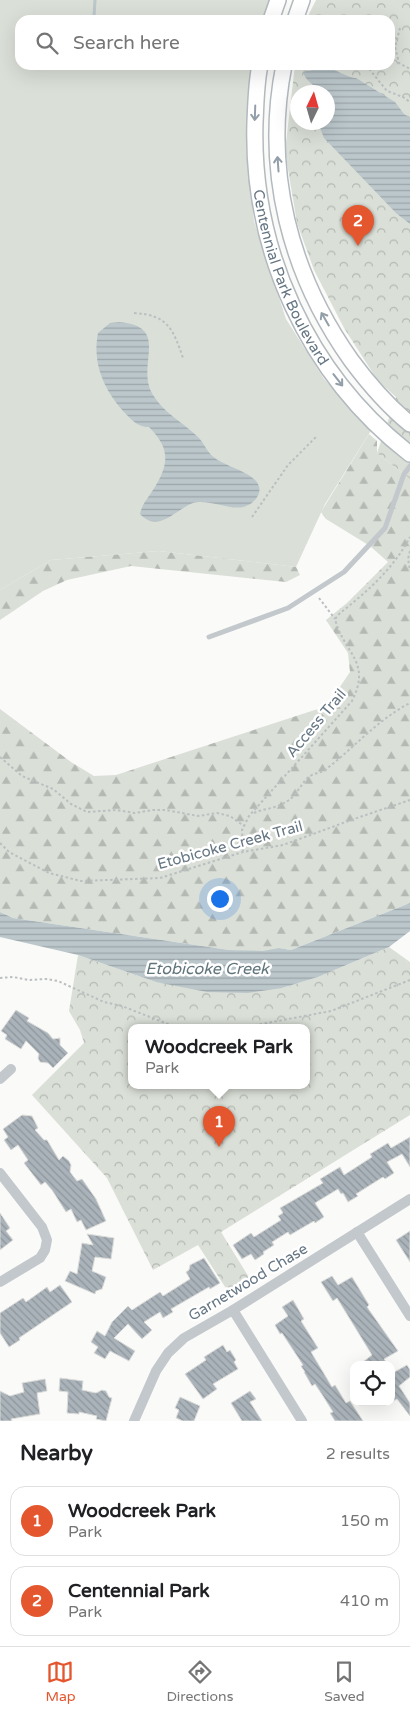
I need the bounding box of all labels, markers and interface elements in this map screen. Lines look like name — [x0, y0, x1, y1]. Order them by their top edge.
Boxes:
search box — [15, 15, 395, 70]
icon: search — [33, 29, 61, 57]
text: Search here — [73, 32, 180, 54]
north arrow — [290, 85, 335, 130]
one-way arrow — [251, 105, 260, 121]
one-way arrow — [274, 157, 283, 173]
street label: Centennial Park Boulevard — [250, 188, 333, 369]
pin: 2 — [342, 205, 374, 246]
one-way arrow — [320, 311, 330, 326]
one-way arrow — [332, 373, 343, 386]
street label: Access Trail — [282, 685, 350, 761]
street label: Etobicoke Creek Trail — [155, 817, 305, 873]
your location — [207, 886, 233, 912]
water label: Etobicoke Creek — [145, 959, 270, 979]
popup — [128, 1024, 310, 1089]
text: Woodcreek Park — [145, 1036, 293, 1058]
text: Park — [145, 1058, 179, 1078]
pin: 1 — [203, 1106, 235, 1147]
street label: Garnetwood Chase — [185, 1239, 311, 1325]
map controls — [350, 1361, 395, 1406]
button: locate — [350, 1361, 395, 1406]
text: Nearby — [20, 1441, 93, 1466]
text: 2 results — [326, 1444, 390, 1464]
text: Woodcreek Park — [68, 1500, 216, 1522]
text: 1 — [32, 1511, 42, 1531]
text: 150 m — [340, 1511, 389, 1531]
text: Park — [68, 1522, 102, 1542]
text: Centennial Park — [68, 1580, 210, 1602]
text: 2 — [32, 1591, 42, 1611]
text: 410 m — [340, 1591, 389, 1611]
text: Park — [68, 1602, 102, 1622]
tab: Map — [45, 1658, 76, 1705]
tab: Directions — [166, 1658, 233, 1705]
tab: Saved — [324, 1658, 365, 1705]

